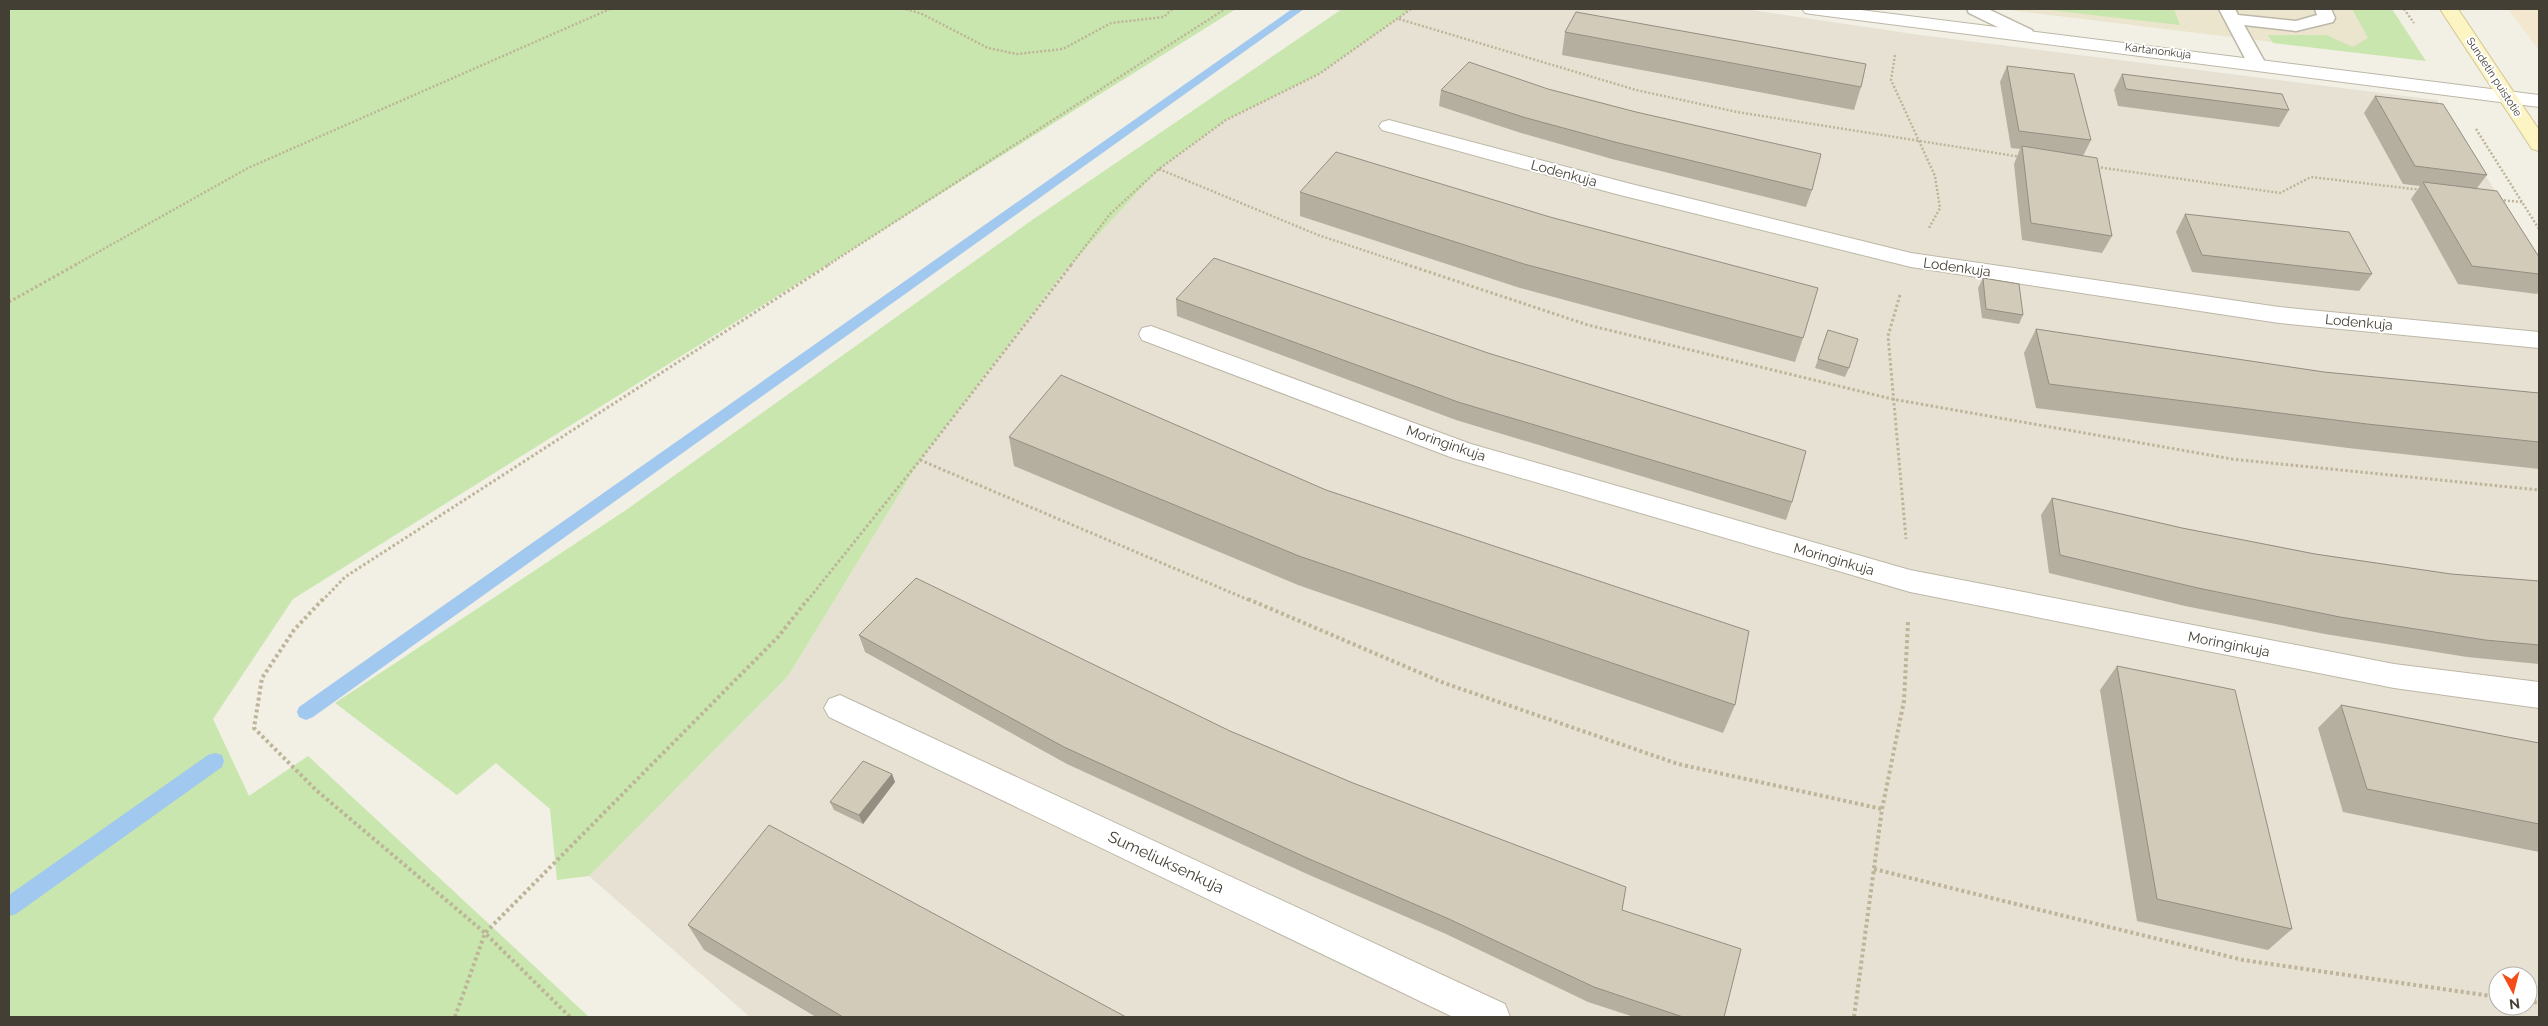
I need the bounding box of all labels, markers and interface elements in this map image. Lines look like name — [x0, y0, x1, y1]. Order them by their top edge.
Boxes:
street label: Sundetin puistotie — [2464, 35, 2525, 119]
street label: Kartanonkuja — [2124, 40, 2192, 62]
street label: Lodenkuja — [1529, 156, 1599, 190]
street label: Lodenkuja — [1922, 254, 1992, 280]
street label: Lodenkuja — [2324, 311, 2394, 333]
street label: Moringinkuja — [1404, 422, 1488, 464]
street label: Moringinkuja — [1792, 540, 1876, 578]
street label: Moringinkuja — [2187, 628, 2271, 660]
street label: Sumeliuksenkuja — [1105, 827, 1227, 897]
north arrow — [2488, 966, 2538, 1016]
text: N — [2508, 995, 2521, 1012]

